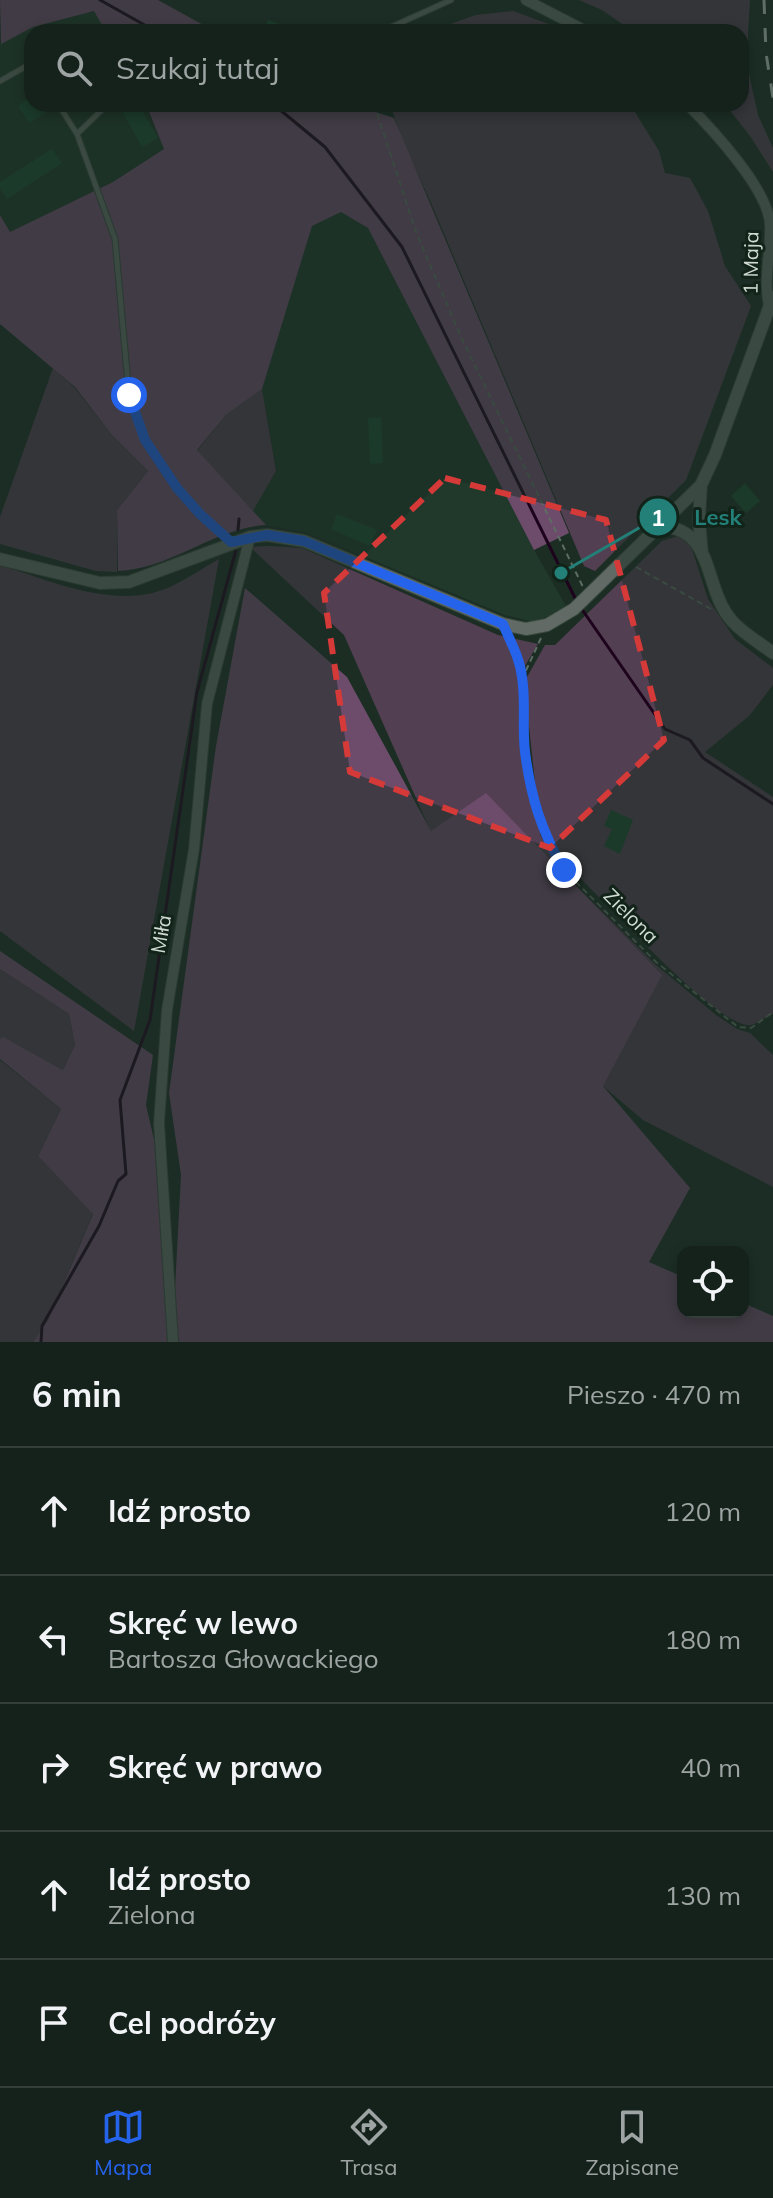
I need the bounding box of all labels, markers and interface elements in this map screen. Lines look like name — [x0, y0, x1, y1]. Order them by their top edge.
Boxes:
search box — [24, 24, 749, 112]
icon: search — [52, 46, 96, 90]
text: Szukaj tutaj — [116, 49, 279, 87]
street label: 1 Maja — [737, 231, 764, 295]
route start — [111, 377, 147, 413]
callout: Lesk — [638, 494, 757, 540]
text: 1 — [651, 502, 665, 532]
text: Lesk — [694, 503, 743, 531]
route end — [546, 852, 582, 888]
street label: Zielona — [599, 883, 664, 948]
street label: Miła — [145, 913, 176, 955]
map controls — [677, 1246, 749, 1318]
button: locate — [677, 1246, 749, 1318]
text: 6 min — [32, 1373, 122, 1416]
text: Pieszo · 470 m — [567, 1378, 741, 1411]
icon: ahead — [32, 1489, 76, 1533]
text: Idź prosto — [108, 1492, 251, 1530]
text: 120 m — [665, 1495, 741, 1528]
text: Skręć w lewo — [108, 1604, 298, 1642]
icon: left — [32, 1617, 76, 1661]
text: 180 m — [665, 1623, 741, 1656]
text: Bartosza Głowackiego — [108, 1642, 379, 1675]
icon: right — [32, 1745, 76, 1789]
text: Skręć w prawo — [108, 1748, 323, 1786]
text: 40 m — [680, 1751, 741, 1784]
text: Idź prosto — [108, 1860, 251, 1898]
icon: ahead — [32, 1873, 76, 1917]
text: 130 m — [665, 1879, 741, 1912]
text: Zielona — [108, 1898, 196, 1931]
icon: arrive — [32, 2001, 76, 2045]
text: Cel podróży — [108, 2004, 276, 2042]
tab: Mapa — [94, 2105, 153, 2181]
tab: Trasa — [341, 2105, 397, 2181]
tab: Zapisane — [585, 2105, 679, 2181]

